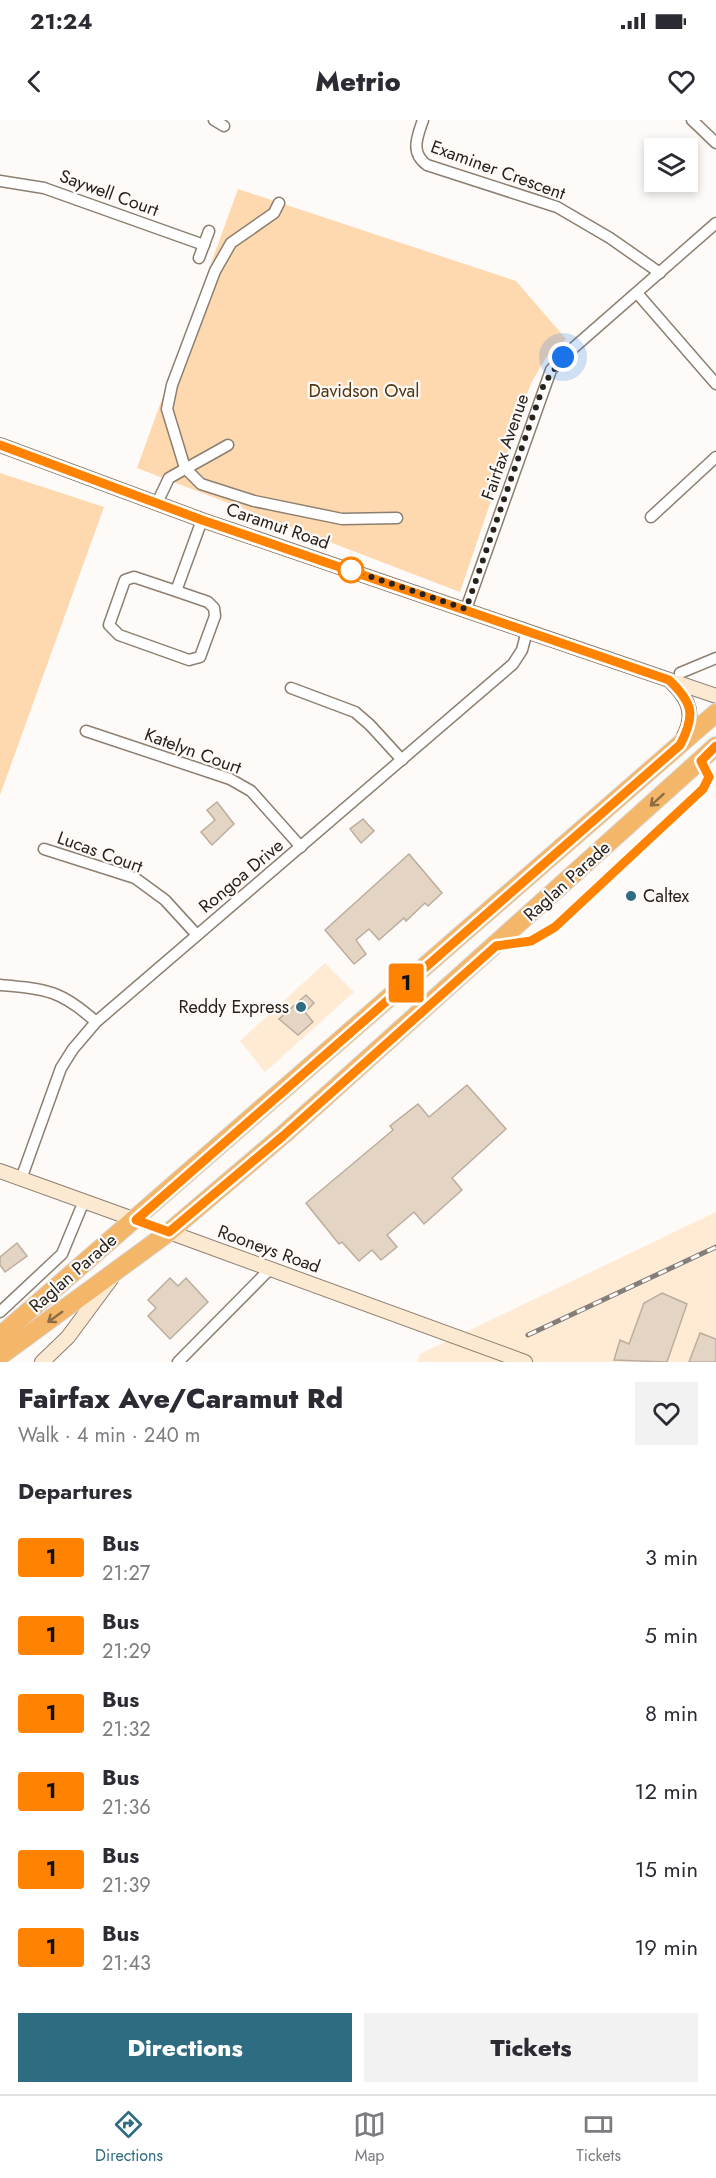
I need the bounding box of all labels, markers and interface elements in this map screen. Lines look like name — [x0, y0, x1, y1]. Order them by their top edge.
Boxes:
text: 21:24 — [30, 5, 93, 37]
text: Metrio — [315, 62, 401, 101]
icon: back — [18, 65, 51, 98]
icon: heart — [665, 65, 698, 98]
street label: Examiner Crescent — [427, 134, 570, 207]
map controls — [644, 138, 698, 192]
button: layers — [644, 138, 698, 192]
street label: Saywell Court — [56, 163, 163, 223]
your location — [548, 342, 578, 372]
park label: Davidson Oval — [309, 378, 419, 404]
street label: Fairfax Avenue — [475, 390, 535, 504]
street label: Caramut Road — [223, 496, 333, 556]
unlabelled marker — [338, 557, 364, 583]
street label: Katelyn Court — [141, 721, 246, 781]
one-way arrow — [650, 793, 665, 807]
street label: Lucas Court — [54, 825, 147, 880]
street label: Rongoa Drive — [193, 833, 289, 919]
street label: Raglan Parade — [518, 835, 616, 927]
place label: Caltex — [643, 883, 689, 909]
marker: Caltex — [624, 889, 638, 903]
line badge: 1 — [386, 964, 426, 1002]
text: 1 — [401, 968, 411, 998]
place label: Reddy Express — [178, 994, 289, 1020]
marker: Reddy Express — [294, 1000, 308, 1014]
street label: Rooneys Road — [214, 1218, 324, 1280]
street label: Raglan Parade — [23, 1227, 123, 1319]
one-way arrow — [47, 1311, 63, 1323]
text: Fairfax Ave/Caramut Rd — [18, 1378, 343, 1419]
button: heart — [635, 1382, 698, 1445]
text: Walk · 4 min · 240 m — [18, 1421, 200, 1450]
text: Departures — [18, 1475, 132, 1507]
text: Bus — [102, 1527, 139, 1559]
text: 3 min — [645, 1541, 698, 1573]
text: 1 — [46, 1542, 56, 1572]
text: 21:27 — [102, 1559, 150, 1588]
text: Bus — [102, 1605, 139, 1637]
text: 5 min — [645, 1619, 698, 1651]
text: 1 — [46, 1620, 56, 1650]
text: 21:29 — [102, 1637, 151, 1666]
text: Bus — [102, 1683, 139, 1715]
text: 8 min — [645, 1697, 698, 1729]
text: 1 — [46, 1698, 56, 1728]
text: 21:32 — [102, 1715, 151, 1744]
text: Bus — [102, 1761, 139, 1793]
text: 12 min — [635, 1775, 698, 1807]
text: 1 — [46, 1776, 56, 1806]
text: 21:36 — [102, 1793, 151, 1822]
text: Bus — [102, 1839, 139, 1871]
text: 15 min — [635, 1853, 698, 1885]
text: 1 — [46, 1854, 56, 1884]
text: 21:39 — [102, 1871, 151, 1900]
text: Bus — [102, 1917, 139, 1949]
text: 19 min — [634, 1931, 698, 1963]
text: 1 — [46, 1932, 56, 1962]
text: 21:43 — [102, 1949, 151, 1978]
button: Directions — [18, 2013, 352, 2082]
button: Tickets — [364, 2013, 698, 2082]
tab: Directions — [95, 2108, 163, 2167]
tab: Map — [353, 2108, 386, 2167]
tab: Tickets — [576, 2108, 621, 2167]

